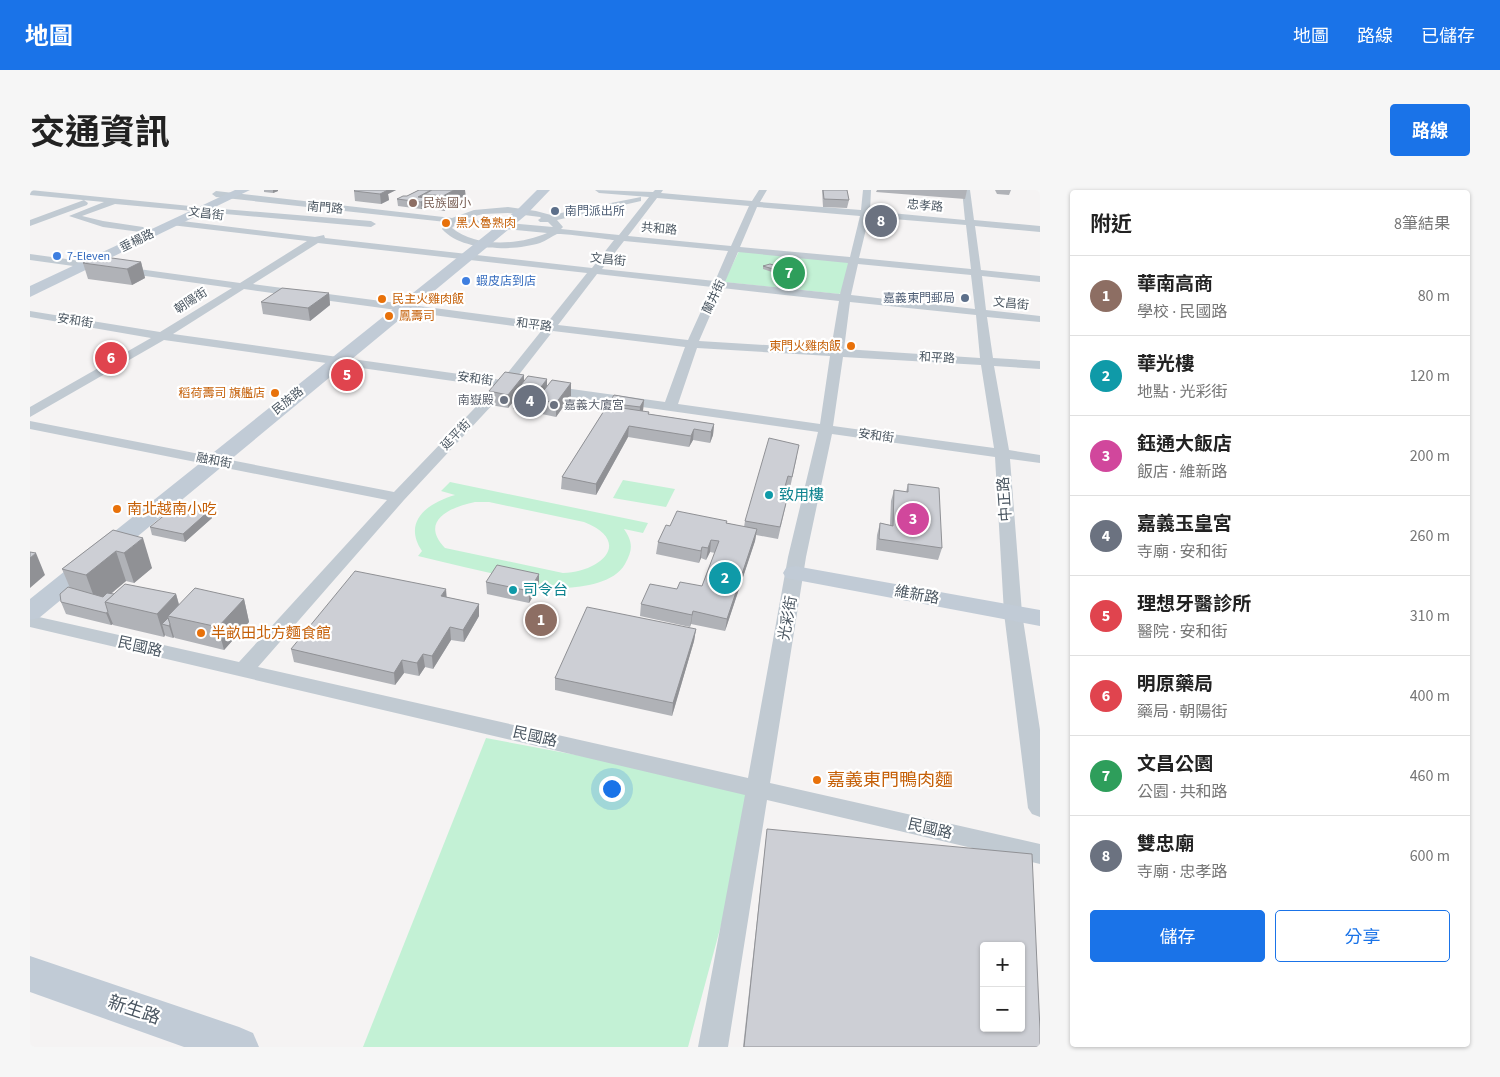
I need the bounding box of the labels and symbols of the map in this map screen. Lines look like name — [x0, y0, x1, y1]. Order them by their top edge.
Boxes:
place label: 民族國小 — [423, 195, 471, 212]
street label: 忠孝路 — [906, 196, 944, 216]
marker: 民族國小 — [407, 197, 419, 209]
street label: 南門路 — [306, 198, 344, 218]
pin: 8 — [865, 202, 897, 240]
street label: 文昌街 — [187, 203, 225, 225]
place label: 南門派出所 — [565, 203, 625, 220]
marker: 南門派出所 — [549, 205, 561, 217]
place label: 黑人魯熟肉 — [456, 215, 516, 232]
marker: 黑人魯熟肉 — [440, 217, 452, 229]
street label: 共和路 — [640, 219, 678, 239]
street label: 垂楊路 — [117, 225, 157, 257]
place label: 7-Eleven — [67, 248, 110, 265]
marker: 7-Eleven — [51, 250, 63, 262]
street label: 文昌街 — [589, 250, 627, 270]
pin: 7 — [773, 254, 805, 292]
place label: 蝦皮店到店 — [476, 273, 536, 290]
marker: 蝦皮店到店 — [460, 275, 472, 287]
street label: 蘭井街 — [699, 277, 729, 317]
street label: 朝陽街 — [171, 284, 211, 318]
place label: 嘉義東門郵局 — [883, 290, 955, 307]
place label: 民主火雞肉飯 — [392, 291, 464, 308]
marker: 嘉義東門郵局 — [959, 292, 971, 304]
marker: 民主火雞肉飯 — [376, 293, 388, 305]
street label: 文昌街 — [992, 294, 1030, 314]
place label: 鳳壽司 — [399, 308, 435, 325]
street label: 安和街 — [56, 310, 94, 332]
marker: 鳳壽司 — [383, 310, 395, 322]
street label: 和平路 — [515, 314, 553, 336]
place label: 東門火雞肉飯 — [769, 338, 841, 355]
pin: 6 — [95, 339, 127, 377]
marker: 東門火雞肉飯 — [845, 340, 857, 352]
street label: 和平路 — [919, 349, 955, 367]
pin: 5 — [331, 356, 363, 394]
street label: 安和街 — [456, 368, 494, 390]
pin: 4 — [514, 382, 546, 420]
street label: 民族路 — [269, 383, 307, 419]
place label: 稻荷壽司 旗艦店 — [179, 385, 265, 402]
marker: 稻荷壽司 旗艦店 — [269, 387, 281, 399]
place label: 南嶽殿 — [458, 392, 494, 409]
marker: 南嶽殿 — [498, 394, 510, 406]
place label: 嘉義大廈宮 — [564, 397, 624, 414]
marker: 嘉義大廈宮 — [548, 399, 560, 411]
street label: 延平街 — [437, 416, 475, 454]
street label: 安和街 — [857, 425, 895, 447]
street label: 融和街 — [195, 449, 233, 473]
street label: 中正路 — [993, 476, 1017, 522]
place label: 致用樓 — [779, 485, 824, 506]
marker: 致用樓 — [763, 489, 775, 501]
place label: 南北越南小吃 — [127, 499, 217, 520]
pin: 3 — [897, 500, 929, 538]
marker: 南北越南小吃 — [111, 503, 123, 515]
pin: 2 — [709, 559, 741, 597]
place label: 司令台 — [523, 580, 568, 601]
street label: 維新路 — [893, 581, 941, 609]
marker: 司令台 — [507, 584, 519, 596]
street label: 光彩街 — [774, 594, 802, 642]
pin: 1 — [525, 601, 557, 639]
place label: 半畝田北方麵食館 — [211, 623, 331, 644]
marker: 半畝田北方麵食館 — [195, 627, 207, 639]
street label: 民國路 — [116, 632, 164, 662]
street label: 民國路 — [511, 722, 559, 752]
place label: 嘉義東門鴨肉麵 — [827, 768, 953, 793]
marker: 嘉義東門鴨肉麵 — [811, 774, 823, 786]
your location — [599, 776, 625, 802]
street label: 民國路 — [906, 814, 954, 844]
street label: 新生路 — [104, 989, 164, 1031]

